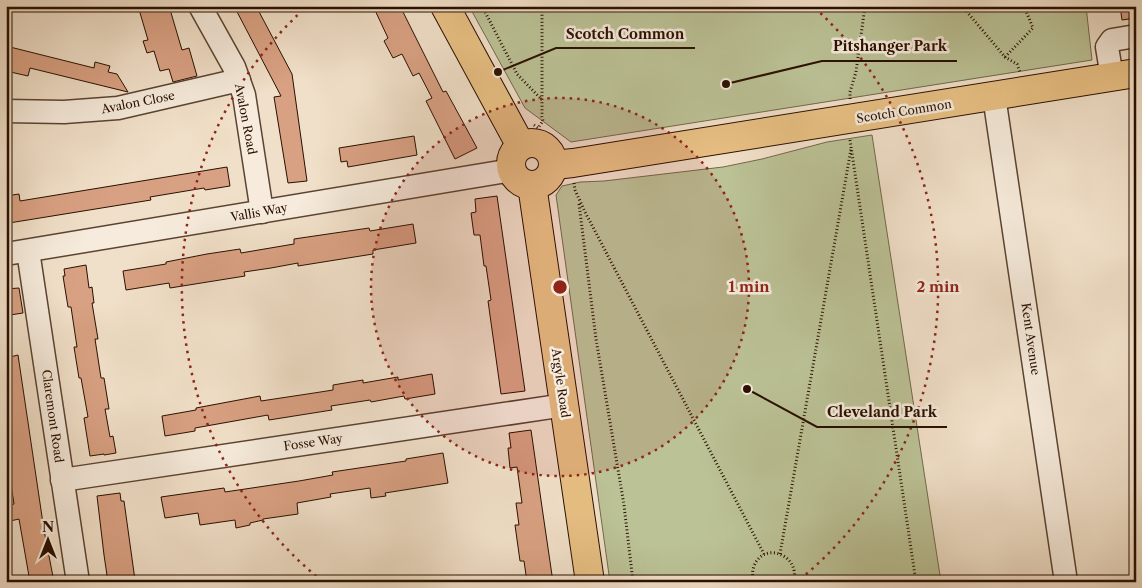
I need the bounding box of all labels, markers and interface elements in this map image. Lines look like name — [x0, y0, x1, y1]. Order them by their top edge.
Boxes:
callout: Scotch Common — [556, 19, 695, 48]
text: Scotch Common — [566, 25, 685, 43]
callout: Pitshanger Park — [822, 32, 957, 61]
text: Pitshanger Park — [833, 37, 948, 55]
street label: Avalon Road — [232, 81, 260, 156]
street label: Avalon Close — [99, 87, 176, 117]
street label: Scotch Common — [855, 96, 953, 126]
street label: Vallis Way — [228, 200, 289, 225]
text: 1 min — [728, 277, 770, 296]
text: 2 min — [916, 277, 960, 296]
centre of rings — [551, 278, 569, 296]
street label: Kent Avenue — [1019, 302, 1044, 376]
street label: Argyle Road — [549, 346, 573, 419]
street label: Claremont Road — [39, 368, 67, 464]
callout: Cleveland Park — [817, 398, 947, 427]
text: Cleveland Park — [827, 403, 938, 421]
street label: Fosse Way — [283, 430, 344, 454]
north arrow — [22, 516, 72, 566]
text: N — [42, 518, 54, 536]

